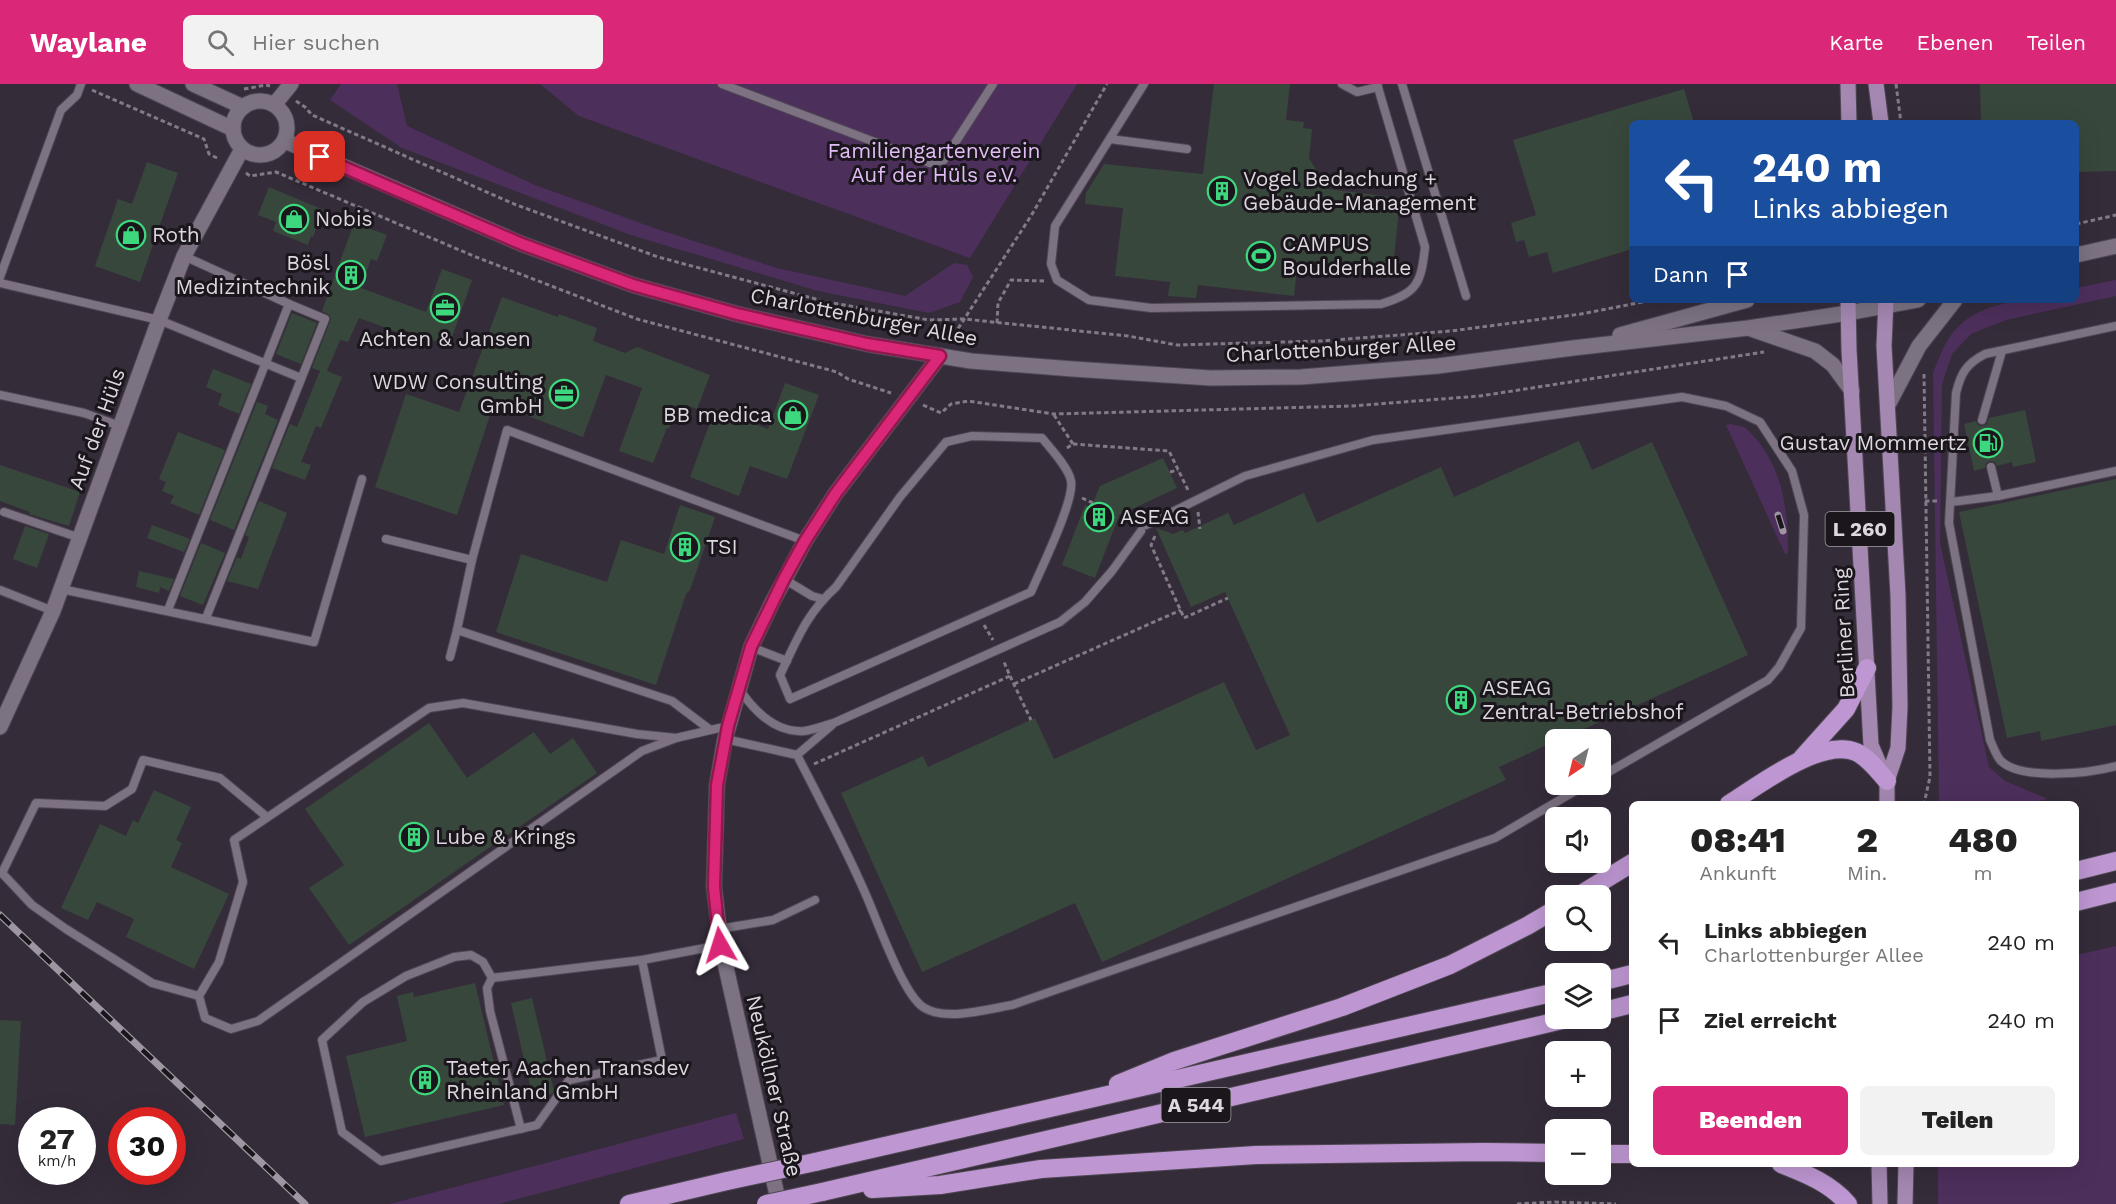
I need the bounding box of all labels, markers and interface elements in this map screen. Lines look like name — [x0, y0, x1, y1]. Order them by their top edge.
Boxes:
search box — [183, 15, 603, 69]
text: Waylane — [30, 26, 147, 59]
icon: search — [204, 26, 237, 59]
text: Hier suchen — [252, 30, 380, 55]
text: Karte — [1829, 30, 1884, 55]
text: Ebenen — [1917, 30, 1993, 55]
text: Teilen — [2026, 30, 2086, 55]
pin — [294, 131, 345, 182]
park label: Familiengartenverein Auf der Hüls e.V. — [828, 138, 1040, 187]
icon: arrive — [303, 140, 336, 173]
text: 240 m — [1752, 143, 1882, 192]
icon: left — [1653, 144, 1731, 222]
place label: Vogel Bedachung + Gebäude-Management — [1243, 166, 1476, 215]
building icon: Vogel Bedachung + Gebäude-Management — [1206, 175, 1238, 207]
text: Links abbiegen — [1752, 193, 1949, 225]
shop icon: Nobis — [278, 203, 310, 235]
place label: Nobis — [315, 206, 373, 231]
shop icon: Roth — [115, 219, 147, 251]
place label: Roth — [152, 222, 200, 247]
place label: CAMPUS Boulderhalle — [1282, 231, 1411, 280]
sports icon: CAMPUS Boulderhalle — [1245, 240, 1277, 272]
place label: Bösl Medizintechnik — [176, 250, 331, 299]
icon: arrive — [1721, 258, 1754, 291]
building icon: Bösl Medizintechnik — [335, 259, 367, 291]
text: Dann — [1653, 262, 1709, 287]
street label: Charlottenburger Allee — [748, 282, 980, 351]
office icon: Achten & Jansen — [429, 292, 461, 324]
place label: Achten & Jansen — [359, 326, 531, 351]
street label: Charlottenburger Allee — [1225, 330, 1457, 367]
street label: Auf der Hüls — [63, 365, 130, 493]
place label: WDW Consulting GmbH — [372, 369, 544, 418]
office icon: WDW Consulting GmbH — [548, 378, 580, 410]
shop icon: BB medica — [777, 399, 809, 431]
place label: BB medica — [663, 402, 772, 427]
fuel station icon: Gustav Mommertz — [1972, 427, 2004, 459]
place label: Gustav Mommertz — [1779, 430, 1967, 455]
building icon: ASEAG — [1083, 501, 1115, 533]
place label: ASEAG — [1120, 504, 1189, 529]
road number: L 260 — [1826, 512, 1894, 546]
building icon: TSI — [669, 531, 701, 563]
place label: TSI — [706, 534, 738, 559]
street label: Berliner Ring — [1828, 566, 1859, 699]
place label: ASEAG Zentral-Betriebshof — [1482, 675, 1683, 724]
building icon: ASEAG Zentral-Betriebshof — [1445, 684, 1477, 716]
north arrow — [1545, 729, 1611, 795]
map controls — [1545, 729, 1611, 1185]
button: sound — [1545, 807, 1611, 873]
text: 08:41 — [1690, 819, 1786, 861]
text: 2 — [1856, 819, 1878, 861]
text: 480 — [1948, 819, 2018, 861]
building icon: Lube & Krings — [398, 821, 430, 853]
place label: Lube & Krings — [435, 824, 576, 849]
text: Ankunft — [1700, 861, 1776, 885]
text: Min. — [1847, 861, 1887, 885]
text: m — [1973, 861, 1993, 885]
button: search — [1545, 885, 1611, 951]
position arrow — [688, 913, 752, 977]
text: Links abbiegen — [1704, 918, 1867, 943]
icon: left — [1653, 926, 1686, 959]
text: 240 m — [1987, 930, 2055, 955]
text: Charlottenburger Allee — [1704, 943, 1924, 967]
button: layers — [1545, 963, 1611, 1029]
street label: Neuköllner Straße — [741, 993, 807, 1179]
icon: arrive — [1653, 1004, 1686, 1037]
text: Ziel erreicht — [1704, 1008, 1837, 1033]
text: 240 m — [1987, 1008, 2055, 1033]
button: + — [1545, 1041, 1611, 1107]
place label: Taeter Aachen Transdev Rheinland GmbH — [446, 1055, 689, 1104]
building icon: Taeter Aachen Transdev Rheinland GmbH — [409, 1064, 441, 1096]
button: Beenden — [1653, 1086, 1848, 1155]
button: Teilen — [1860, 1086, 2055, 1155]
road number: A 544 — [1162, 1088, 1230, 1122]
speed limit sign: 30 — [108, 1107, 186, 1185]
button: − — [1545, 1119, 1611, 1185]
text: 27 — [39, 1121, 75, 1156]
text: km/h — [38, 1152, 76, 1170]

